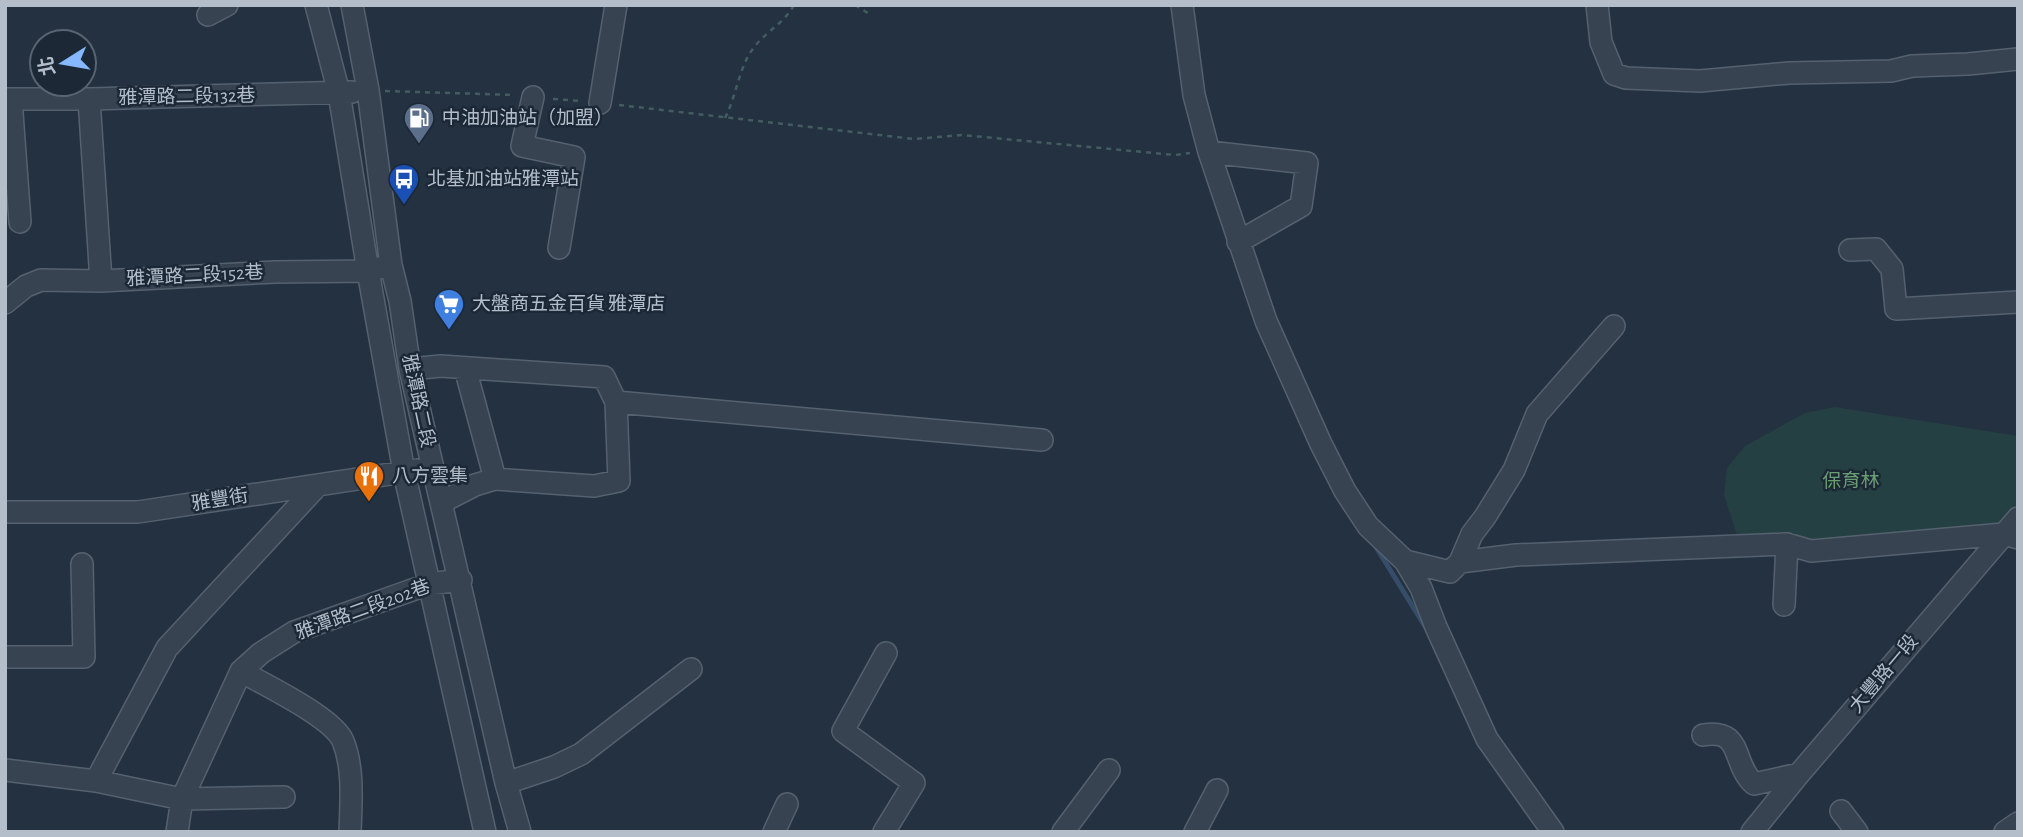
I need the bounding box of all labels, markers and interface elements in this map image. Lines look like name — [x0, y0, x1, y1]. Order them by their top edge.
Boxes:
north arrow — [28, 28, 98, 98]
text: 北 — [36, 55, 59, 77]
street label: 雅潭路二段132巷 — [118, 84, 256, 108]
fuel station icon: 中油加油站（加盟） — [402, 101, 436, 145]
place label: 中油加油站（加盟） — [442, 107, 613, 128]
bus stop icon: 北基加油站雅潭站 — [387, 162, 421, 206]
place label: 北基加油站雅潭站 — [427, 168, 579, 189]
street label: 雅潭路二段152巷 — [126, 261, 264, 289]
supermarket icon: 大盤商五金百貨 雅潭店 — [432, 287, 466, 331]
place label: 大盤商五金百貨 雅潭店 — [472, 293, 665, 314]
street label: 雅潭路二段 — [399, 352, 439, 449]
restaurant icon: 八方雲集 — [352, 459, 386, 503]
place label: 八方雲集 — [392, 465, 468, 486]
park label: 保育林 — [1822, 470, 1880, 491]
street label: 雅豐街 — [190, 484, 250, 514]
street label: 雅潭路二段202巷 — [293, 575, 433, 643]
street label: 大豐路一段 — [1845, 630, 1922, 716]

